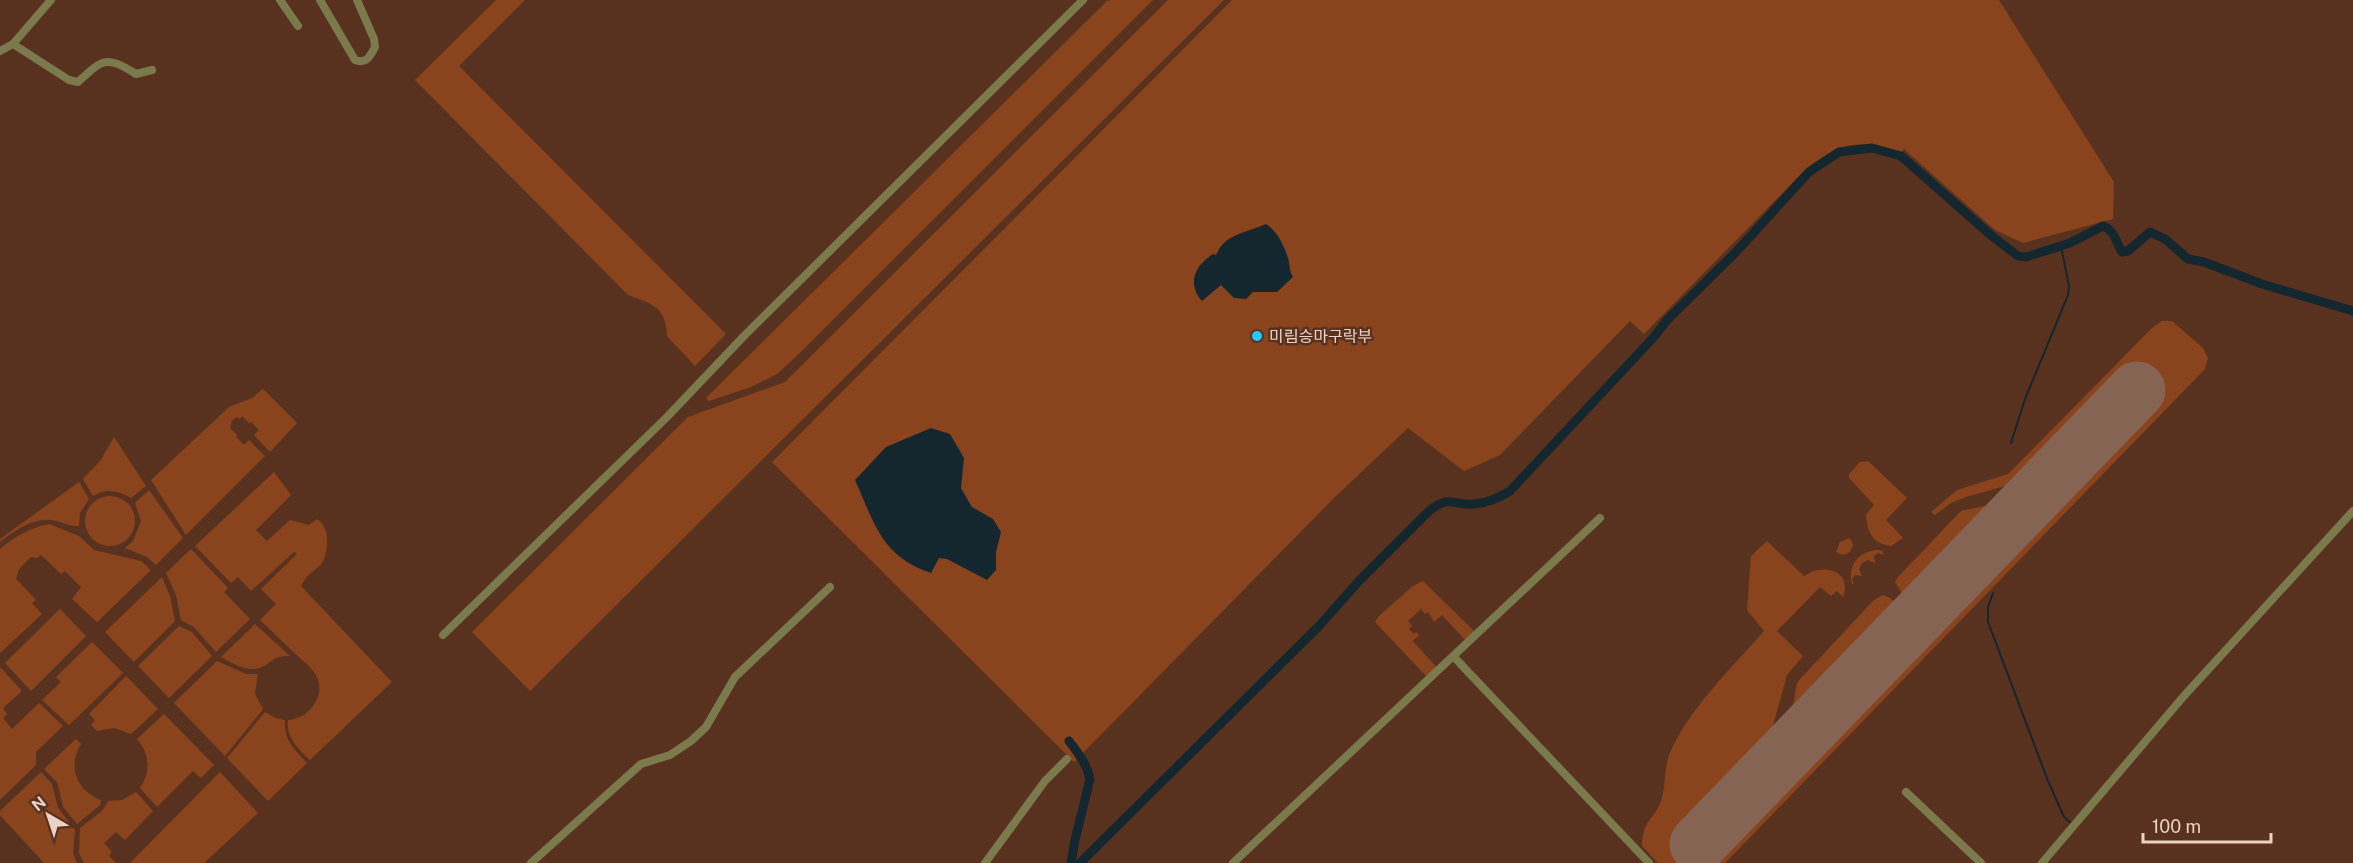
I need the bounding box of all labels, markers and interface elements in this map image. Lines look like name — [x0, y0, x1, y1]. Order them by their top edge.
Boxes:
place label: 미림승마구락부 — [1269, 327, 1372, 346]
marker: 미림승마구락부 — [1250, 329, 1264, 343]
north arrow — [18, 785, 78, 845]
text: N — [28, 792, 50, 815]
scale bar — [2143, 806, 2270, 844]
text: 100 m — [2152, 816, 2201, 837]

